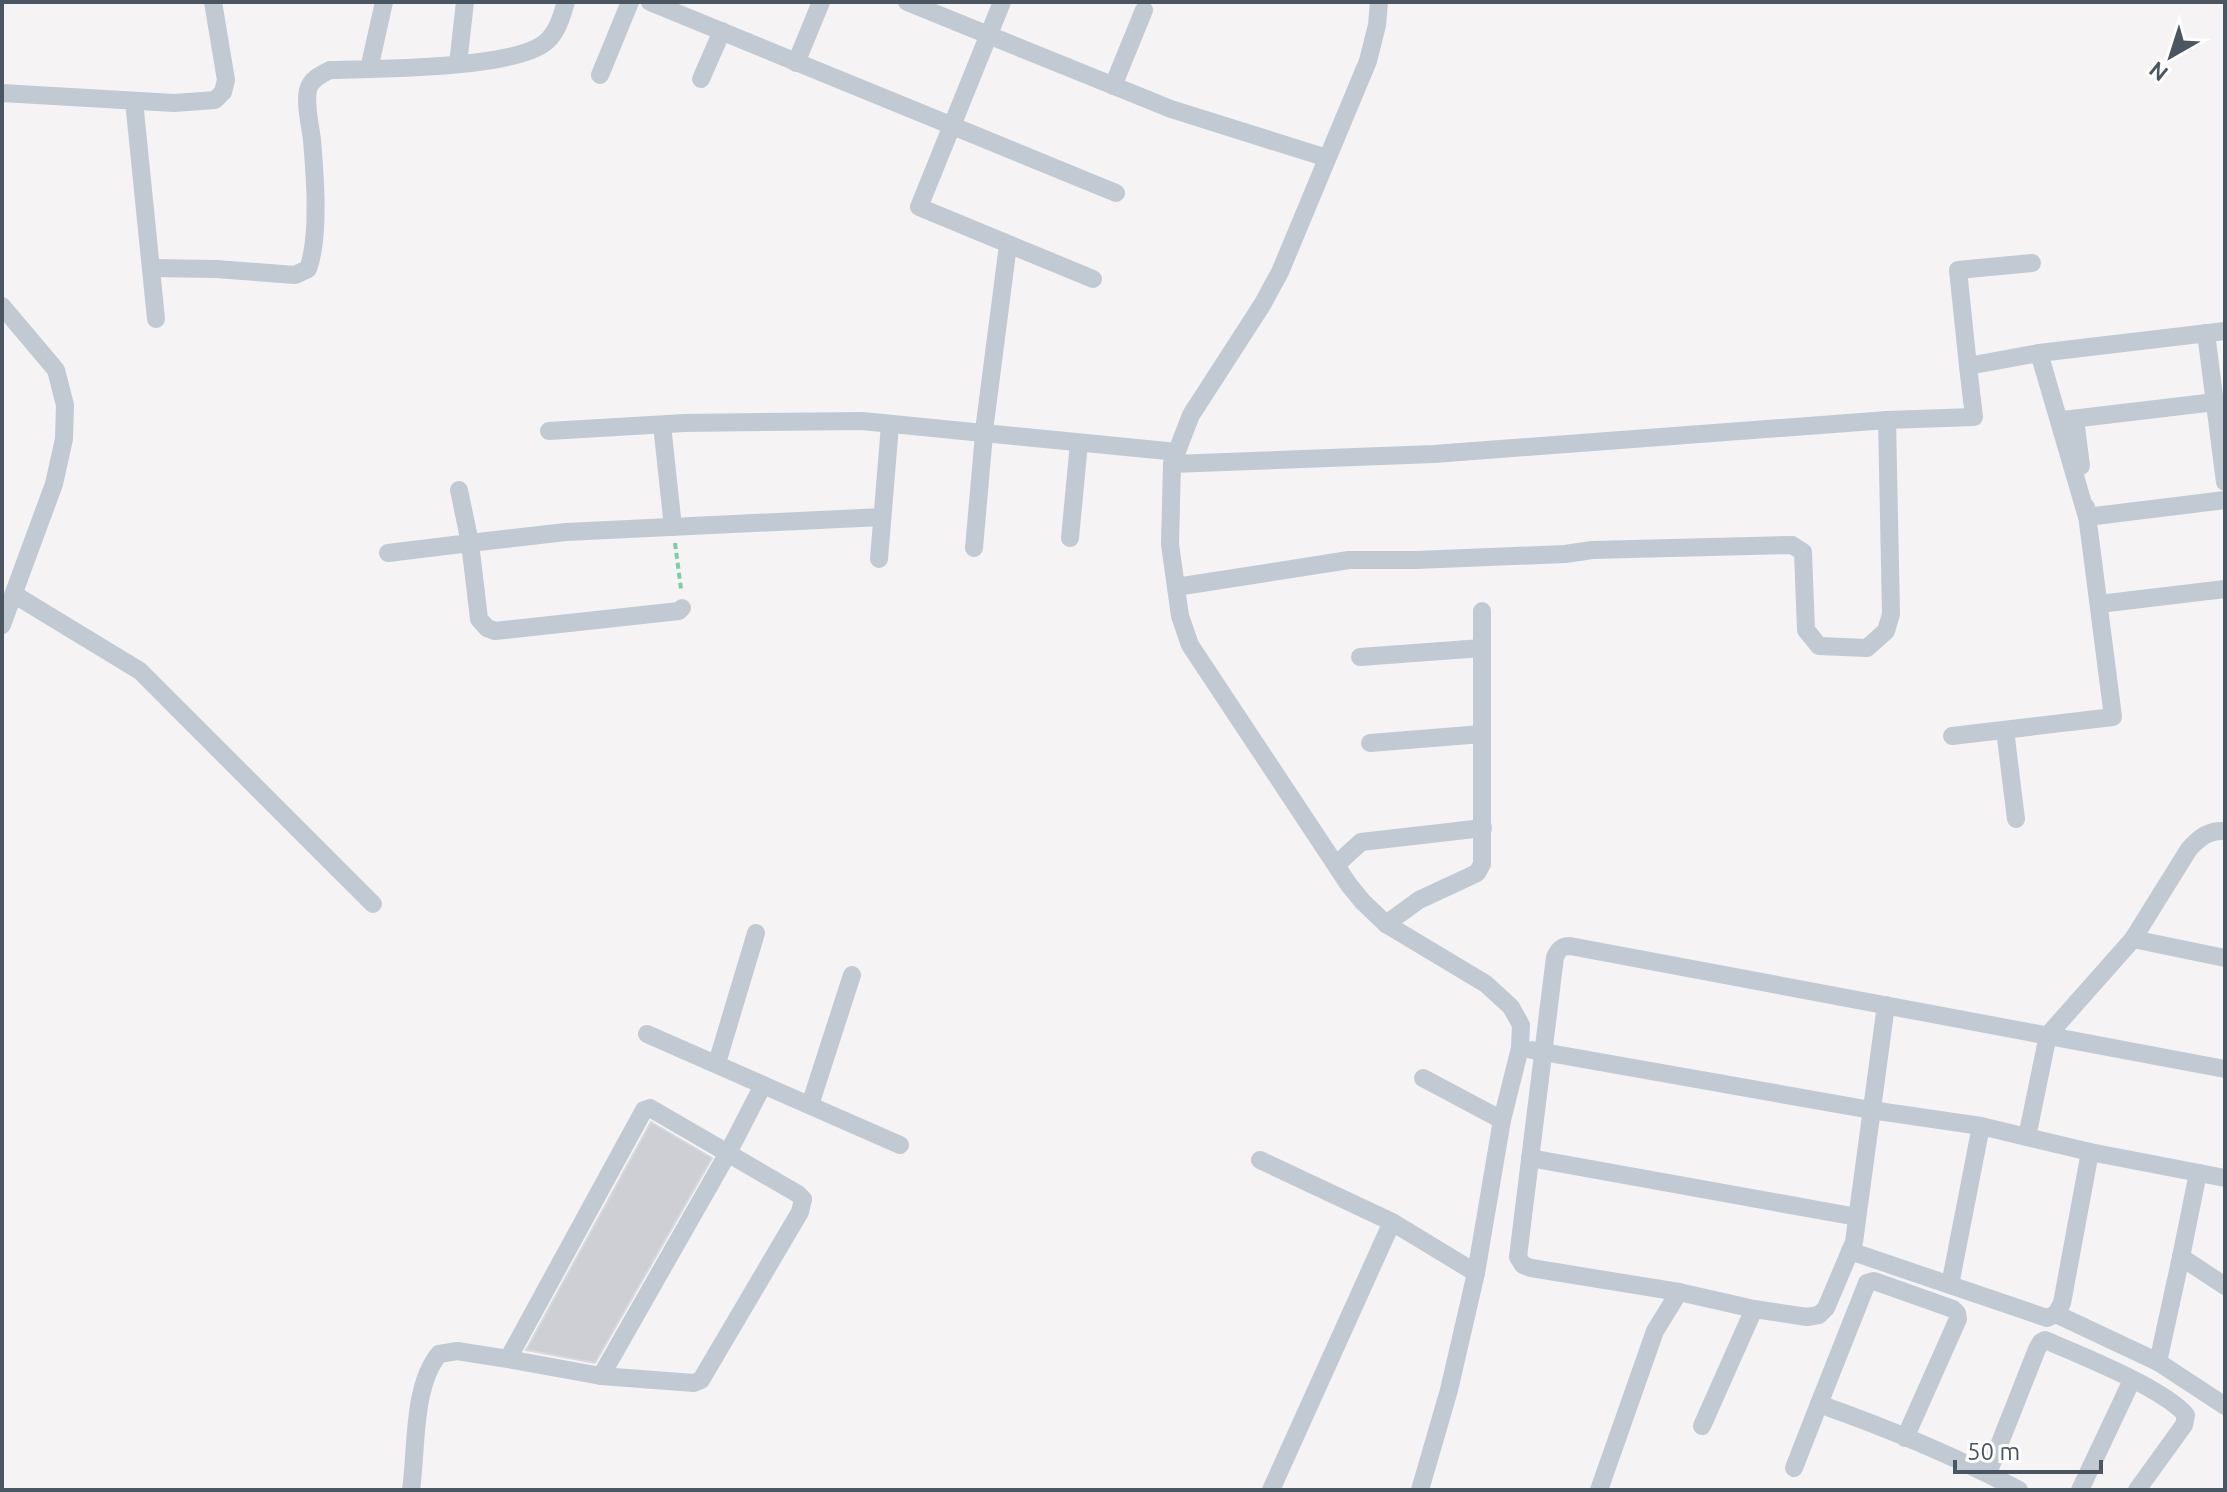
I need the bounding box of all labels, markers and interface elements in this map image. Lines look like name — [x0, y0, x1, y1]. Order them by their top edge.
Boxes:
north arrow — [2131, 16, 2211, 96]
text: N — [2144, 57, 2172, 87]
scale bar — [1955, 1424, 2101, 1474]
text: 50 m — [1967, 1438, 2020, 1465]

